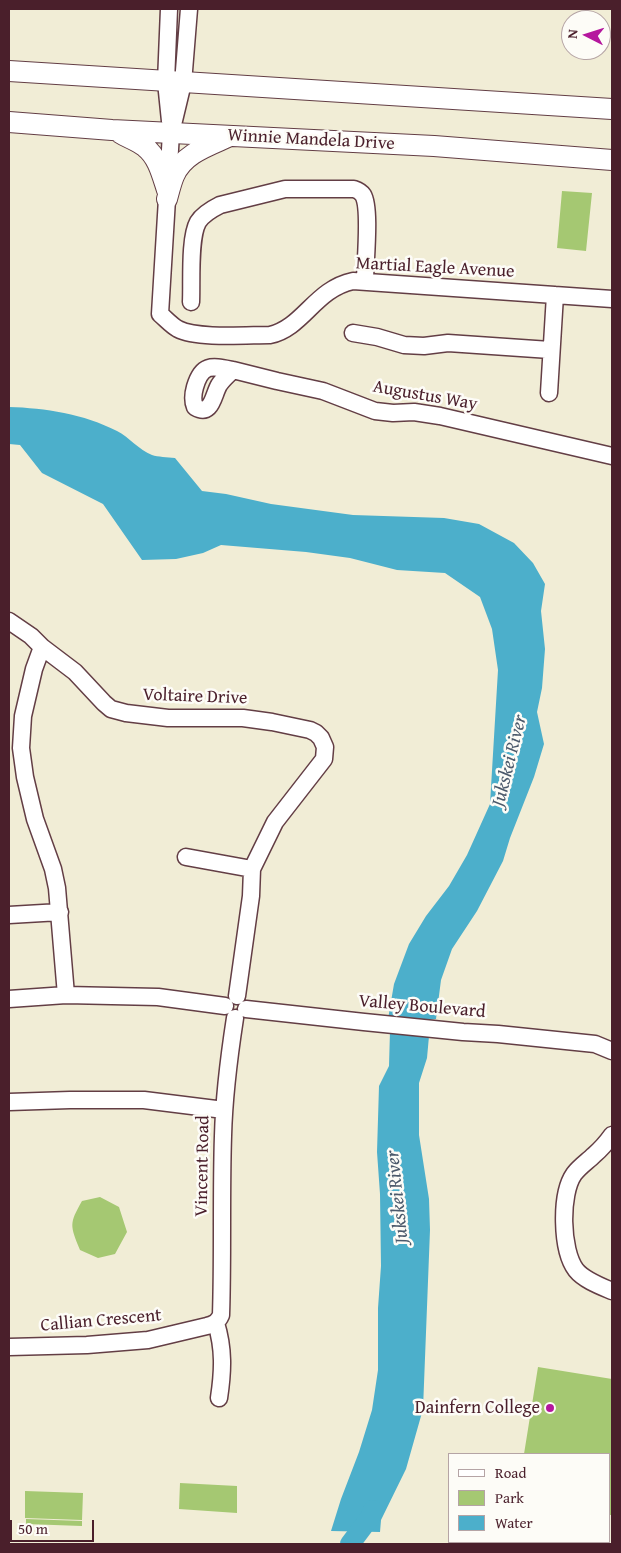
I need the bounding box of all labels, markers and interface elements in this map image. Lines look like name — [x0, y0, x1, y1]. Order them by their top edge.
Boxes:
north arrow — [561, 10, 611, 60]
text: N — [562, 28, 582, 39]
street label: Winnie Mandela Drive — [227, 125, 395, 155]
street label: Martial Eagle Avenue — [355, 253, 515, 283]
street label: Augustus Way — [371, 376, 479, 416]
street label: Voltaire Drive — [142, 684, 248, 710]
water label: Jukskei River — [488, 713, 532, 809]
street label: Valley Boulevard — [358, 991, 486, 1023]
street label: Vincent Road — [191, 1115, 215, 1217]
water label: Jukskei River — [382, 1149, 414, 1245]
street label: Callian Crescent — [40, 1305, 162, 1337]
place label: Dainfern College — [415, 1397, 540, 1419]
marker: Dainfern College — [544, 1402, 556, 1414]
legend — [448, 1453, 611, 1543]
text: Road — [495, 1462, 526, 1483]
text: Park — [495, 1487, 524, 1508]
scale bar — [12, 1510, 96, 1542]
text: Water — [495, 1512, 533, 1533]
text: 50 m — [18, 1518, 48, 1539]

